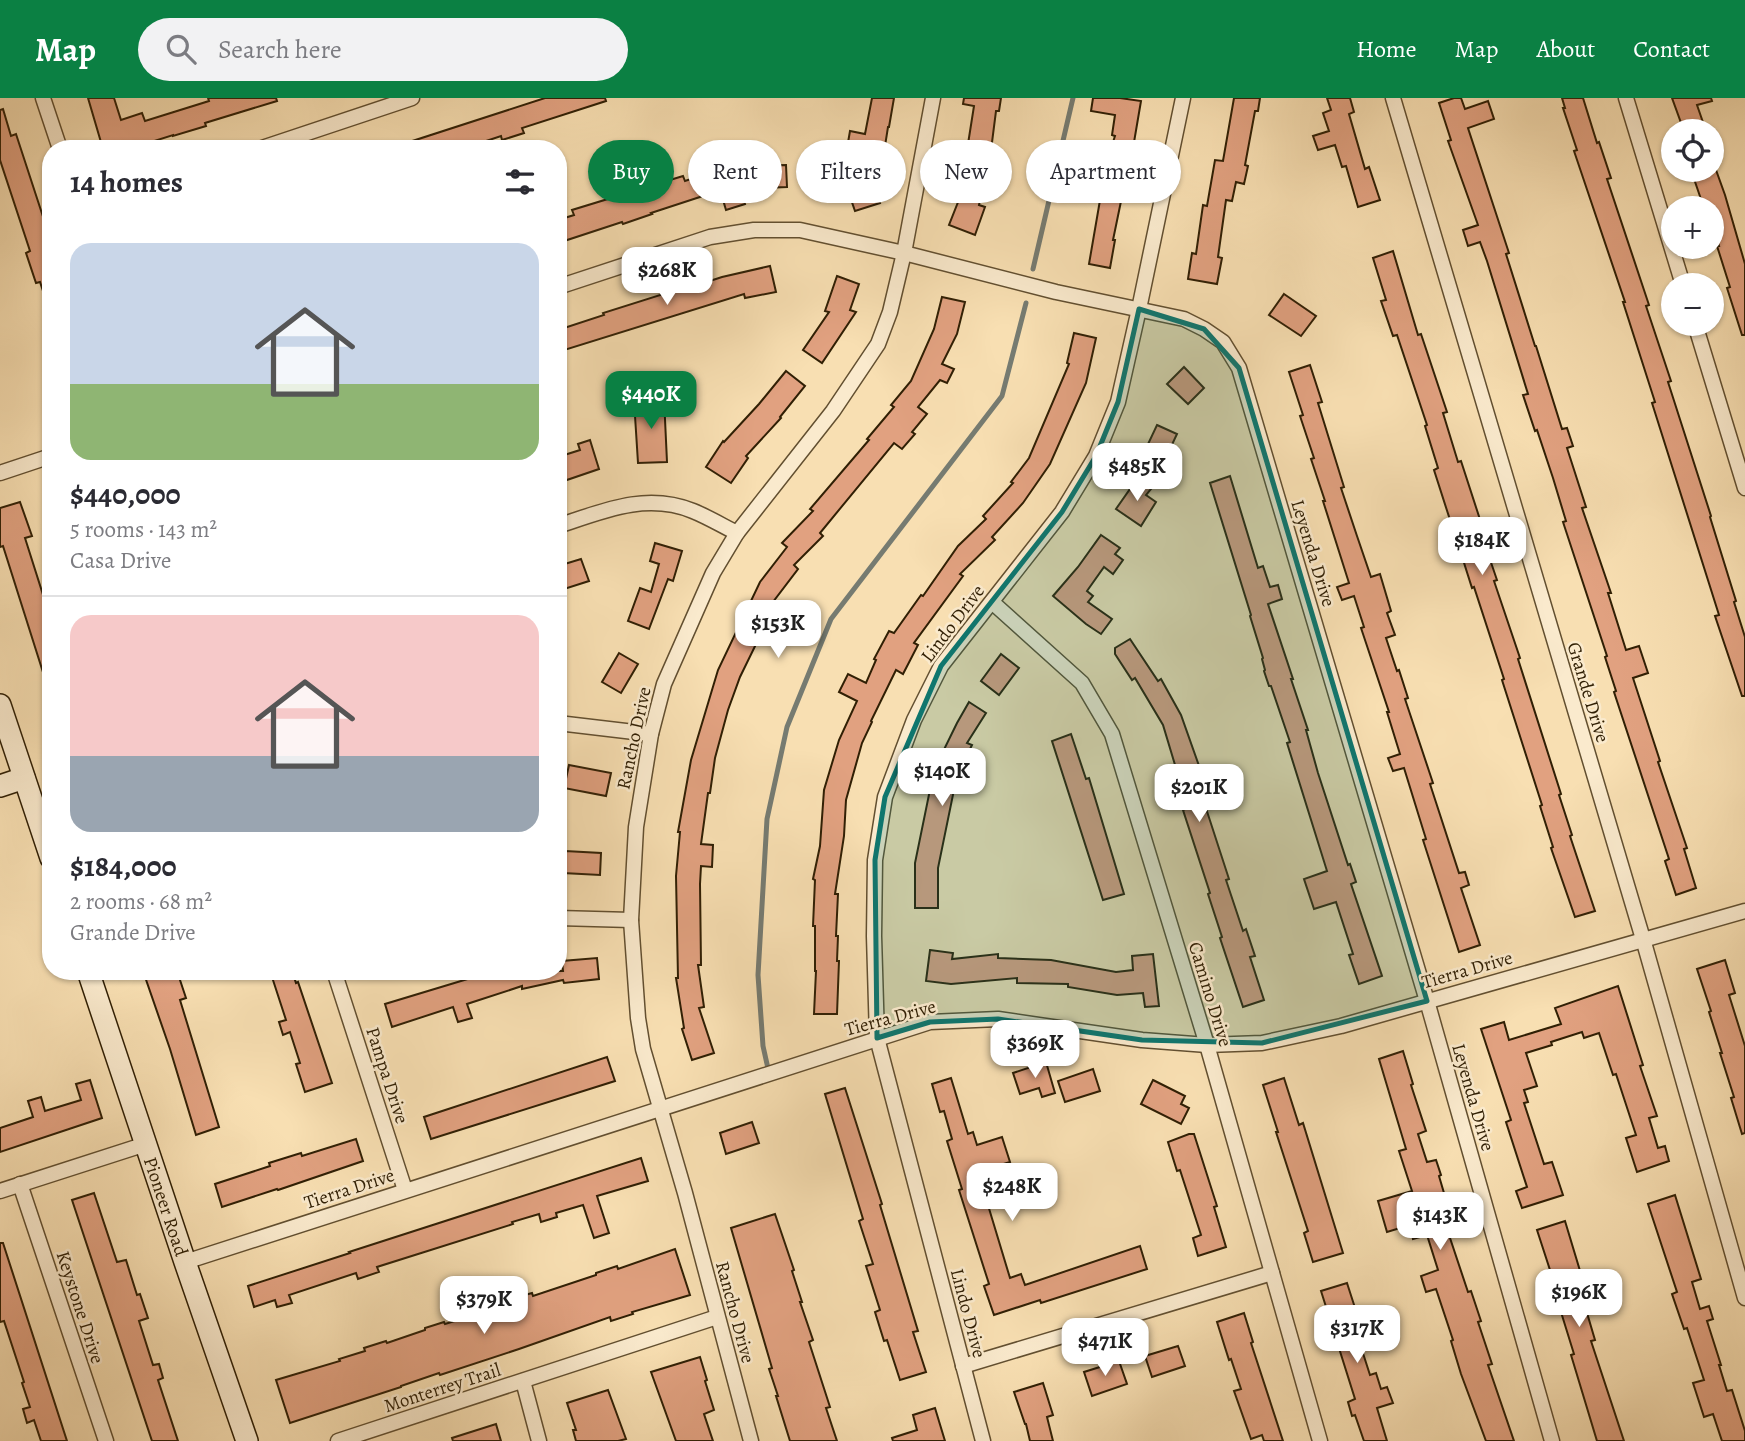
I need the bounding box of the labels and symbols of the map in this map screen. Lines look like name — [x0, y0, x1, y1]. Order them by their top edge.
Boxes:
pin: $268K — [618, 248, 716, 307]
pin: $440K — [602, 372, 700, 431]
pin: $485K — [1088, 444, 1186, 503]
street label: Leyenda Drive — [1284, 497, 1342, 610]
pin: $184K — [1433, 518, 1531, 577]
street label: Lindo Drive — [915, 579, 991, 668]
pin: $153K — [729, 601, 827, 660]
street label: Grande Drive — [1560, 639, 1616, 746]
street label: Rancho Drive — [610, 684, 658, 792]
pin: $140K — [893, 748, 991, 808]
pin: $201K — [1150, 764, 1248, 824]
street label: Camino Drive — [1182, 939, 1238, 1050]
street label: Tierra Drive — [1419, 945, 1516, 995]
street label: Tierra Drive — [842, 993, 939, 1043]
pin: $369K — [986, 1020, 1084, 1080]
street label: Pampa Drive — [359, 1024, 415, 1127]
street label: Leyenda Drive — [1445, 1040, 1501, 1154]
street label: Pioneer Road — [137, 1154, 194, 1260]
street label: Tierra Drive — [301, 1162, 398, 1216]
pin: $248K — [963, 1164, 1061, 1223]
pin: $143K — [1391, 1192, 1489, 1252]
street label: Keystone Drive — [50, 1248, 110, 1367]
street label: Rancho Drive — [709, 1258, 761, 1366]
street label: Lindo Drive — [944, 1266, 992, 1361]
pin: $196K — [1530, 1270, 1628, 1329]
pin: $379K — [435, 1276, 533, 1336]
pin: $317K — [1308, 1306, 1406, 1365]
pin: $471K — [1056, 1318, 1154, 1378]
street label: Monterrey Trail — [381, 1357, 504, 1419]

